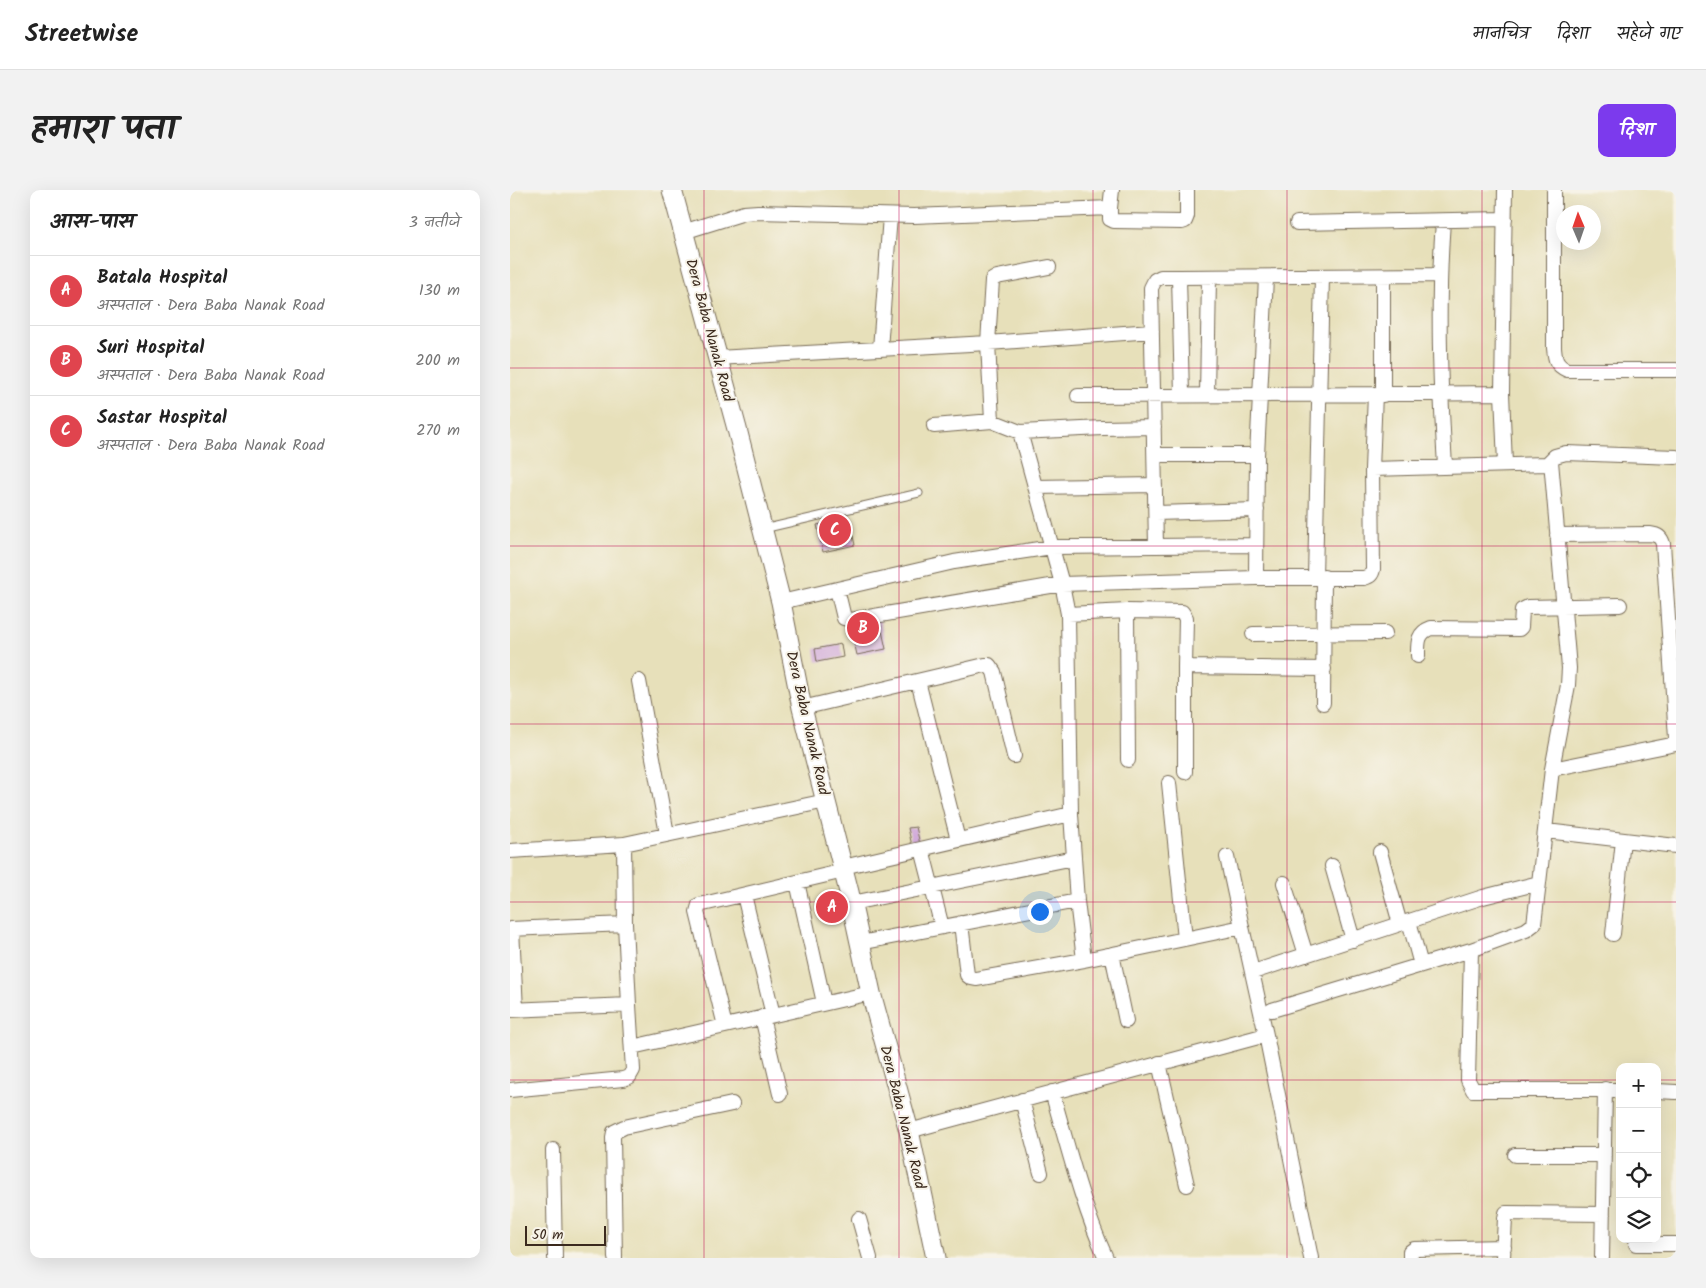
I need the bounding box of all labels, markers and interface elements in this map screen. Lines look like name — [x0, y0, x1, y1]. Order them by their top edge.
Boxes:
text: Streetwise — [25, 15, 138, 54]
text: मानचित्र — [1473, 20, 1529, 49]
text: दिशा — [1557, 20, 1589, 49]
text: सहेजे गए — [1617, 20, 1681, 49]
text: हमारा पता — [30, 102, 176, 158]
button: दिशा — [1598, 104, 1676, 157]
north arrow — [1556, 205, 1601, 250]
text: आस-पास — [50, 206, 134, 239]
text: 3 नतीजे — [409, 210, 460, 235]
street label: Dera Baba Nanak Road — [678, 256, 740, 405]
text: Batala Hospital — [97, 263, 227, 293]
text: A — [61, 278, 71, 303]
text: 130 m — [419, 278, 460, 303]
text: अस्पताल · Dera Baba Nanak Road — [97, 293, 324, 318]
text: Suri Hospital — [97, 333, 204, 363]
text: B — [61, 348, 71, 373]
text: 200 m — [416, 348, 460, 373]
text: अस्पताल · Dera Baba Nanak Road — [97, 363, 324, 388]
text: Sastar Hospital — [97, 403, 227, 433]
text: C — [61, 418, 71, 443]
text: 270 m — [416, 418, 460, 443]
text: अस्पताल · Dera Baba Nanak Road — [97, 433, 324, 458]
pin: C — [819, 511, 851, 549]
pin: B — [847, 609, 879, 647]
street label: Dera Baba Nanak Road — [779, 649, 835, 798]
pin: A — [816, 888, 848, 926]
your location — [1027, 899, 1053, 925]
street label: Dera Baba Nanak Road — [873, 1043, 932, 1192]
map controls — [1616, 1063, 1661, 1243]
button: + — [1616, 1063, 1661, 1108]
button: − — [1616, 1108, 1661, 1153]
button: locate — [1616, 1153, 1661, 1198]
button: layers — [1616, 1198, 1661, 1243]
scale bar — [525, 1223, 606, 1246]
text: 50 m — [532, 1224, 563, 1246]

